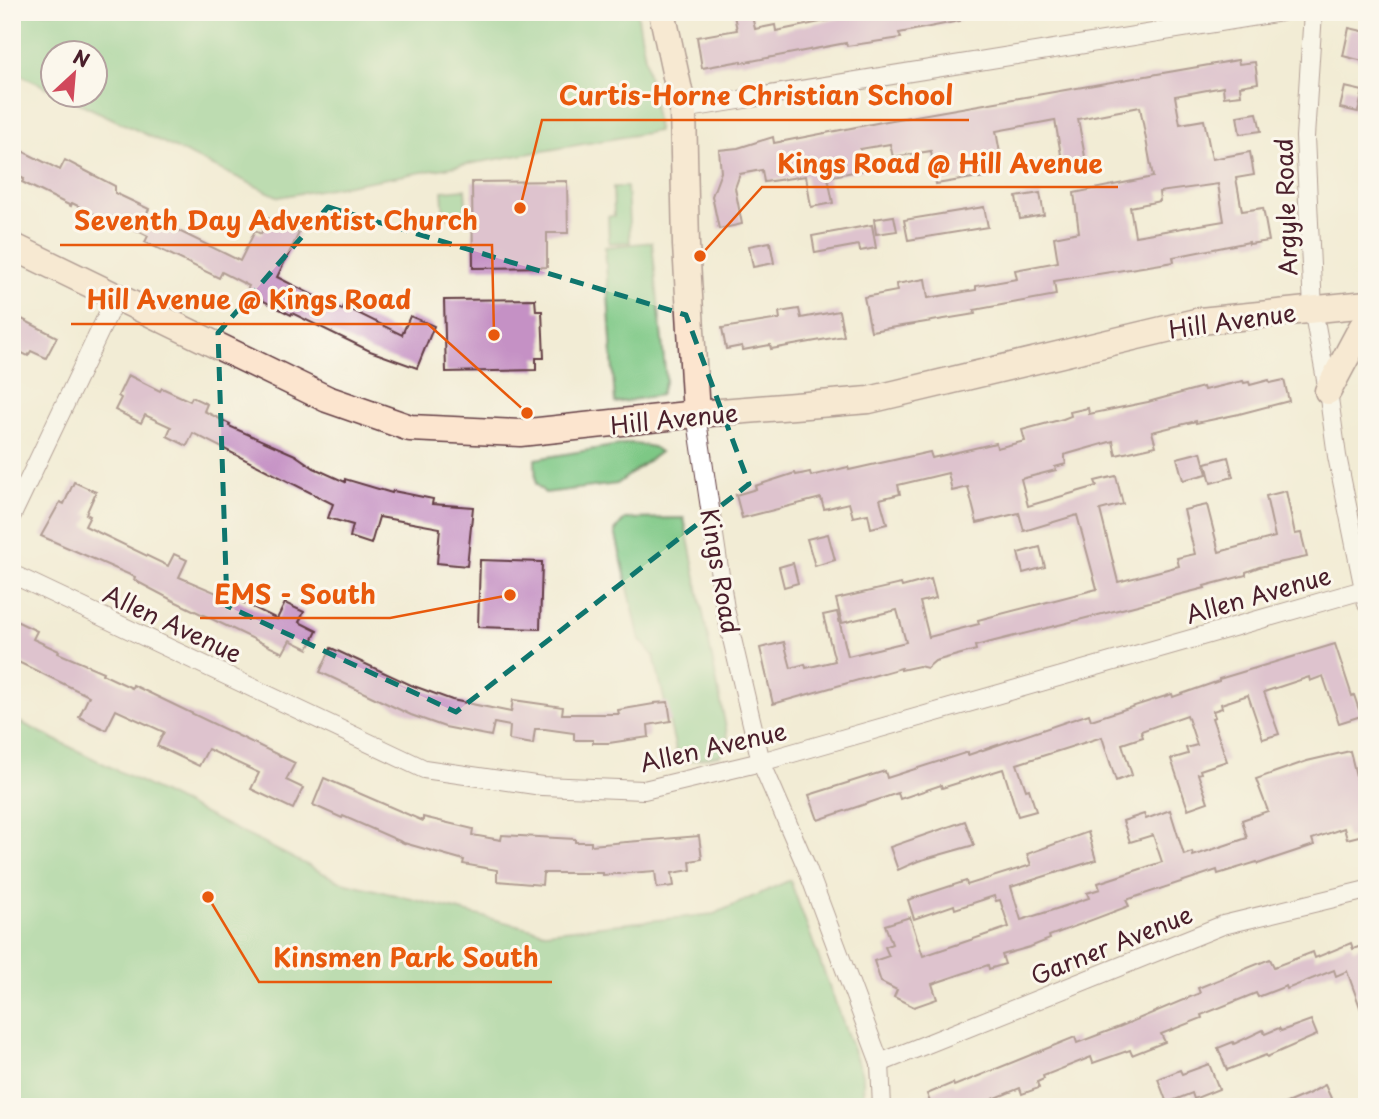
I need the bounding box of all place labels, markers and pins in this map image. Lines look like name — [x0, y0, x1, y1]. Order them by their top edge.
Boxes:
callout: Curtis-Horne Christian School — [542, 73, 969, 120]
callout: Kings Road @ Hill Avenue — [762, 140, 1118, 187]
callout: Seventh Day Adventist Church — [60, 198, 492, 245]
callout: Hill Avenue @ Kings Road — [71, 277, 428, 324]
callout: EMS - South — [200, 571, 390, 618]
callout: Kinsmen Park South — [259, 935, 552, 982]

